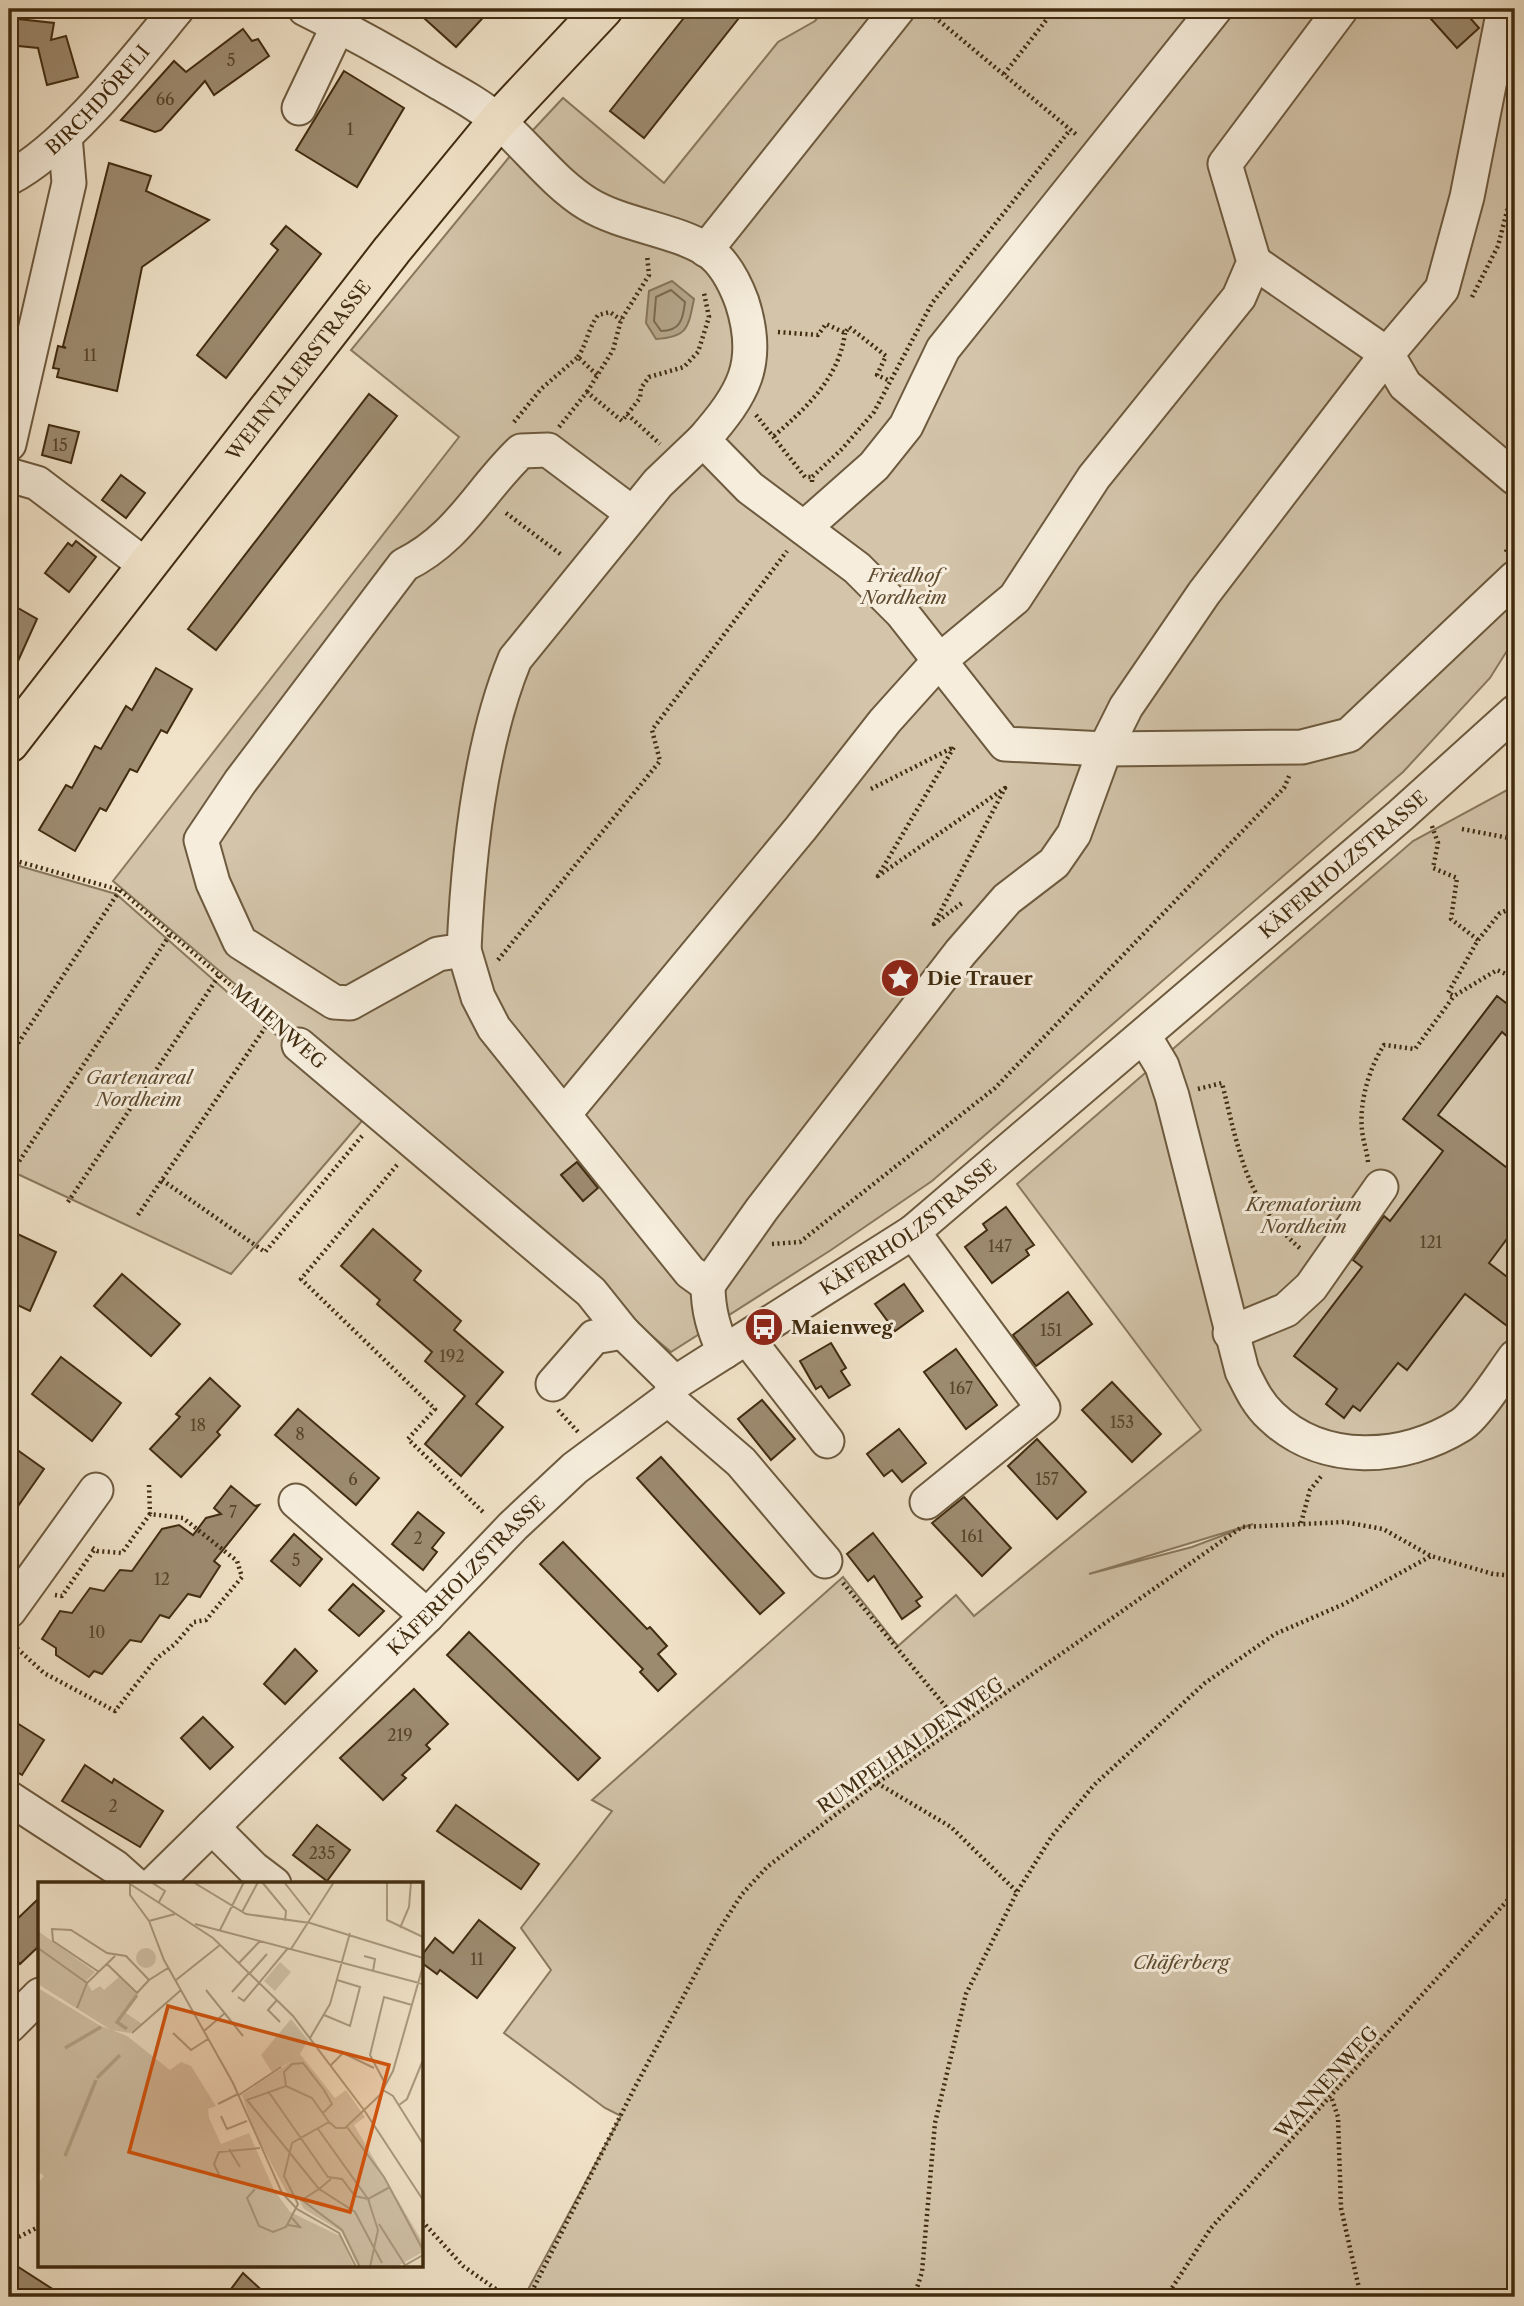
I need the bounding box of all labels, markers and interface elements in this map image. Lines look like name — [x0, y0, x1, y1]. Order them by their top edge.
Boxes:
street label: BIRCHDÖRFLI — [41, 40, 155, 160]
house number: 5 — [227, 50, 235, 70]
house number: 66 — [156, 89, 174, 109]
house number: 1 — [347, 119, 354, 139]
street label: WEHNTALERSTRASSE — [221, 276, 376, 466]
house number: 11 — [83, 345, 97, 365]
house number: 15 — [52, 435, 68, 455]
park label: Friedhof Nordheim — [859, 564, 947, 609]
street label: KÄFERHOLZSTRASSE — [1254, 786, 1432, 943]
place icon: Die Trauer — [879, 957, 921, 999]
place label: Die Trauer — [927, 967, 1034, 990]
street label: MAIENWEG — [226, 979, 331, 1074]
park label: Gartenareal Nordheim — [86, 1066, 194, 1111]
street label: KÄFERHOLZSTRASSE — [816, 1155, 1002, 1300]
park label: Krematorium Nordheim — [1244, 1193, 1362, 1238]
house number: 121 — [1420, 1232, 1443, 1252]
house number: 147 — [988, 1236, 1012, 1256]
bus stop icon: Maienweg — [743, 1306, 785, 1348]
place label: Maienweg — [791, 1316, 894, 1339]
house number: 151 — [1040, 1320, 1062, 1340]
house number: 192 — [439, 1346, 465, 1366]
house number: 167 — [949, 1378, 973, 1398]
house number: 153 — [1110, 1412, 1134, 1432]
house number: 18 — [190, 1415, 206, 1435]
house number: 8 — [295, 1424, 305, 1444]
house number: 6 — [348, 1469, 358, 1489]
house number: 157 — [1035, 1469, 1059, 1489]
street label: KÄFERHOLZSTRASSE — [383, 1491, 550, 1660]
house number: 7 — [229, 1502, 237, 1522]
house number: 161 — [961, 1526, 984, 1546]
house number: 2 — [413, 1528, 423, 1548]
house number: 5 — [292, 1550, 300, 1570]
house number: 12 — [154, 1569, 170, 1589]
house number: 10 — [89, 1622, 105, 1642]
street label: RUMPELHALDENWEG — [813, 1672, 1008, 1818]
house number: 219 — [387, 1725, 413, 1745]
house number: 2 — [108, 1796, 118, 1816]
house number: 235 — [309, 1843, 335, 1863]
inset map — [38, 1882, 424, 2268]
house number: 11 — [470, 1949, 484, 1969]
park label: Chäferberg — [1133, 1951, 1232, 1974]
street label: WANNENWEG — [1269, 2022, 1383, 2144]

